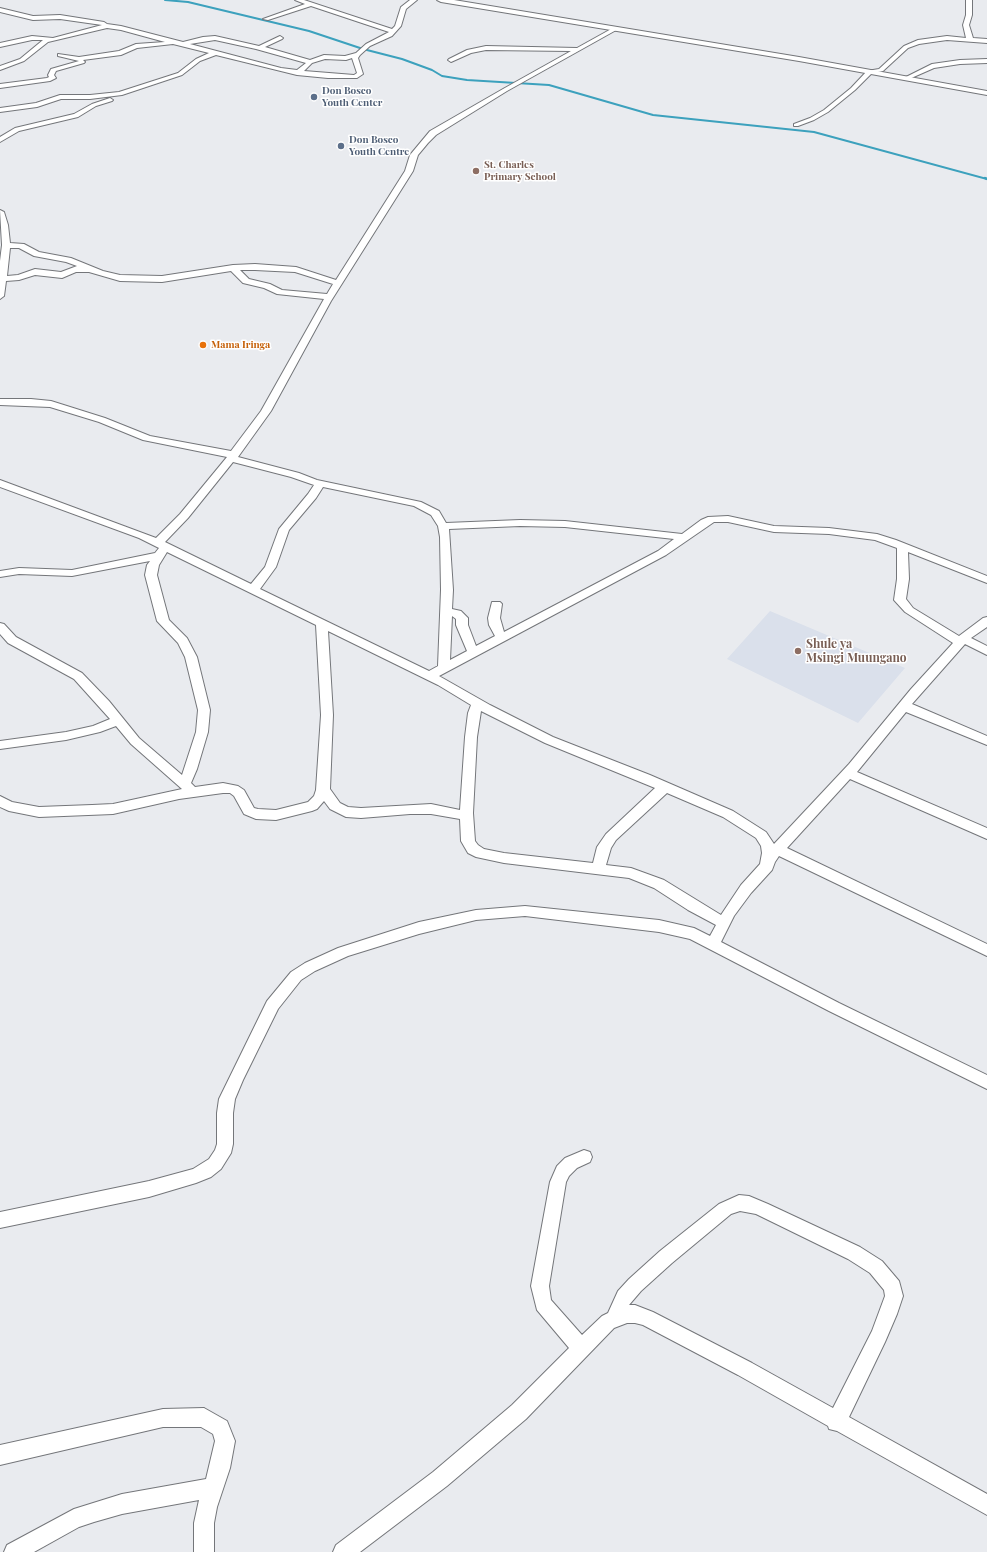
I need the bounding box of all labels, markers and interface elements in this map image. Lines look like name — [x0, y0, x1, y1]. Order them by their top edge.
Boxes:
place label: Don Bosco Youth Center — [322, 85, 382, 108]
marker: Don Bosco Youth Center — [309, 92, 319, 102]
place label: Don Bosco Youth Centre — [349, 134, 409, 158]
marker: Don Bosco Youth Centre — [336, 141, 346, 151]
place label: St. Charles Primary School — [484, 159, 556, 182]
marker: St. Charles Primary School — [471, 166, 481, 176]
place label: Mama Iringa — [211, 339, 270, 351]
marker: Mama Iringa — [198, 340, 208, 350]
place label: Shule ya Msingi Muungano — [806, 637, 907, 665]
marker: Shule ya Msingi Muungano — [793, 646, 803, 656]

